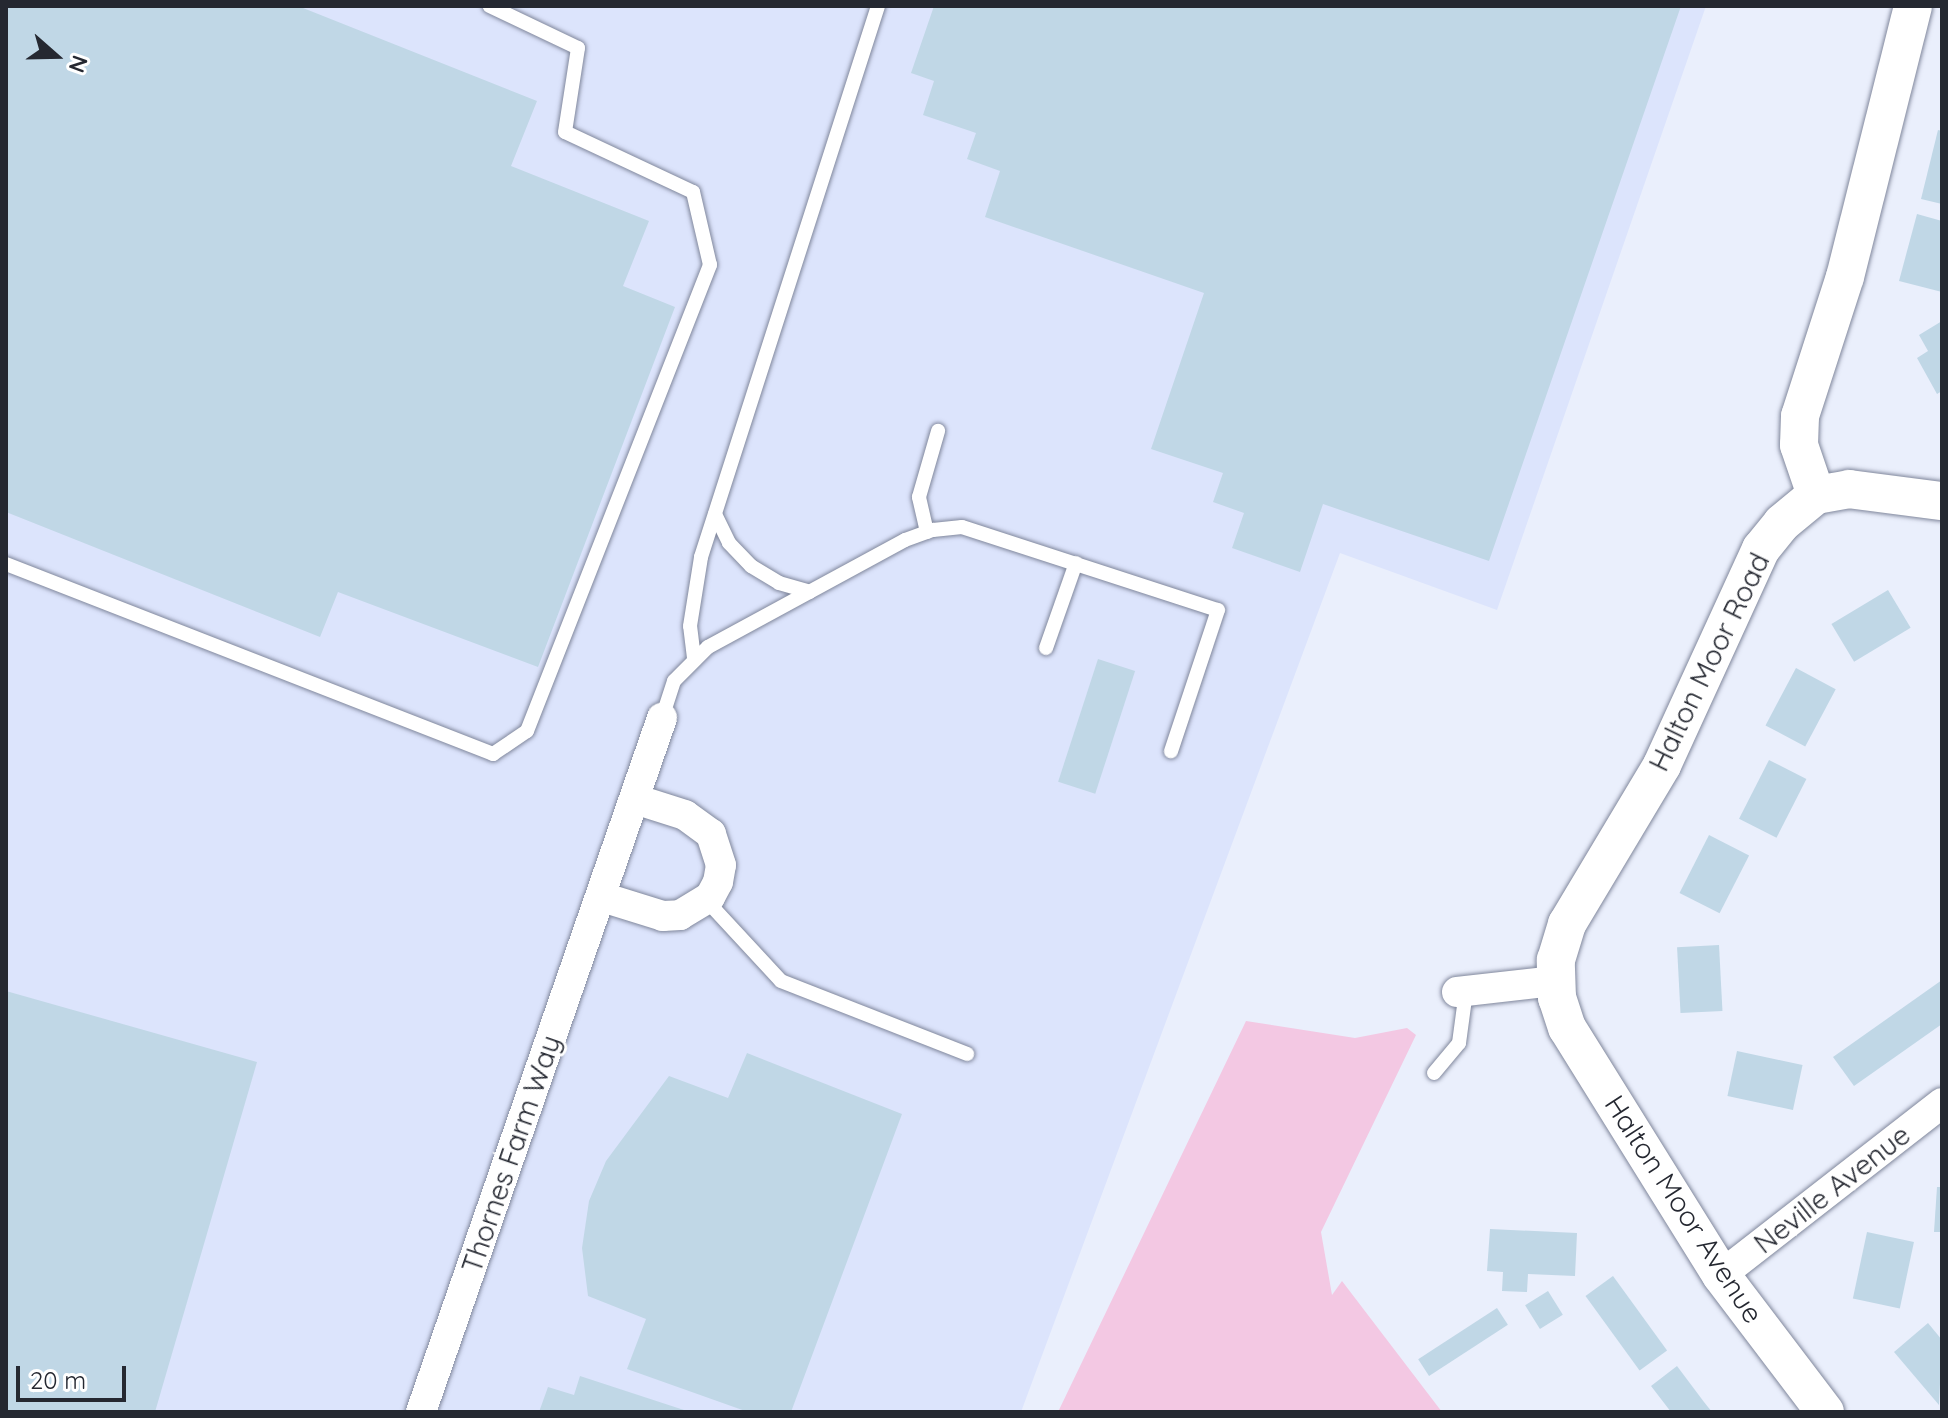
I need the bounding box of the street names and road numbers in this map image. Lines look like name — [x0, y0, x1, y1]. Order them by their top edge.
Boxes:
street label: Halton Moor Road — [1642, 547, 1776, 777]
street label: Thornes Farm Way — [455, 1031, 567, 1277]
street label: Halton Moor Avenue — [1598, 1089, 1770, 1329]
street label: Neville Avenue — [1747, 1118, 1917, 1260]

